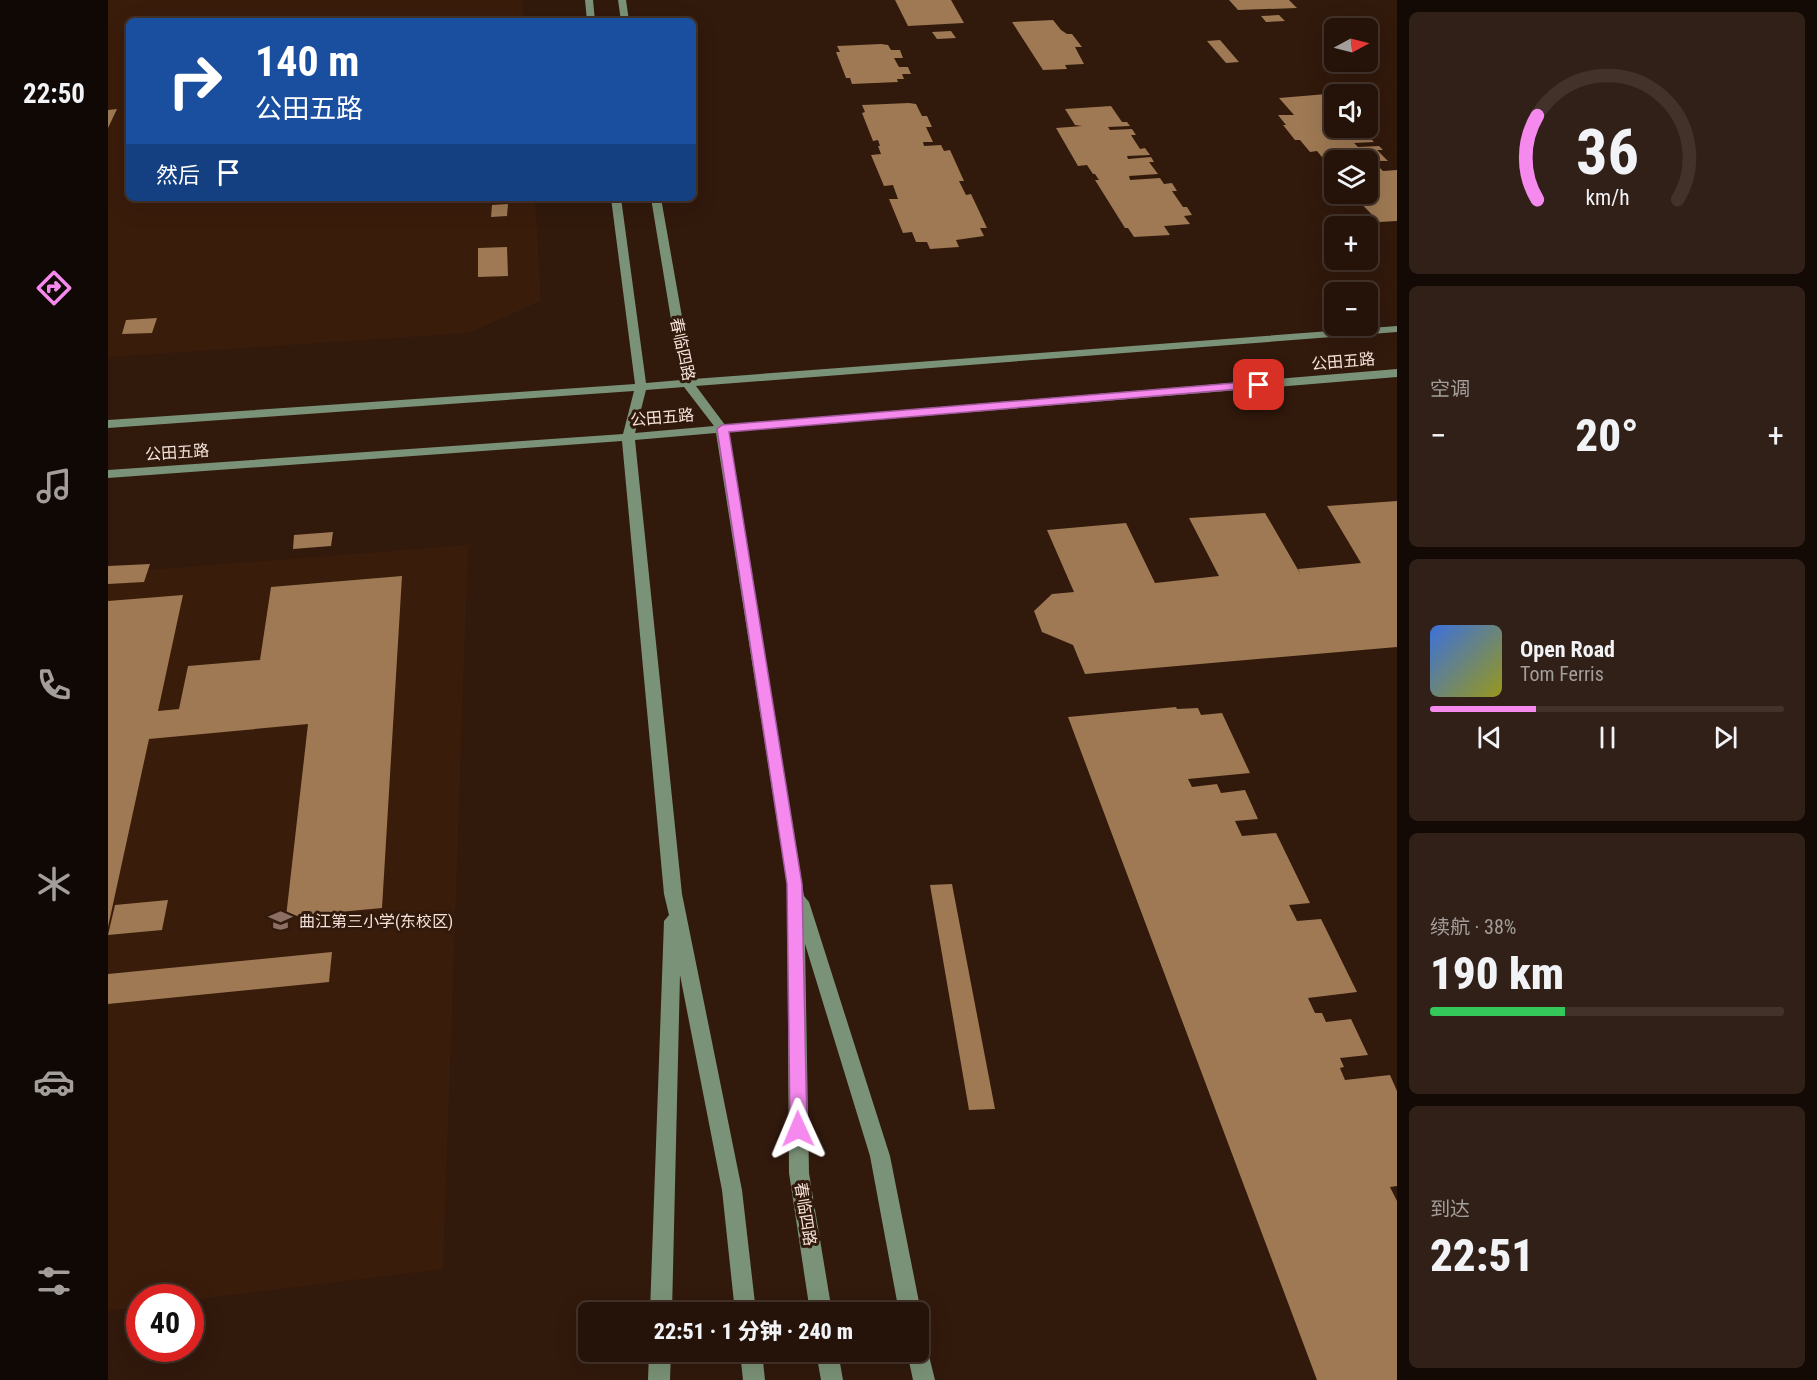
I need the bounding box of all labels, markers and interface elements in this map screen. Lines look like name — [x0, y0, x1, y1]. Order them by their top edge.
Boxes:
north arrow — [1324, 18, 1378, 72]
map controls — [1324, 18, 1378, 336]
text: 140 m — [255, 37, 360, 86]
icon: right — [156, 42, 234, 120]
text: 22:50 — [23, 78, 85, 110]
button: sound — [1324, 84, 1378, 138]
text: 公田五路 — [255, 93, 363, 125]
text: 36 — [1575, 116, 1639, 189]
button: layers — [1324, 150, 1378, 204]
icon: arrive — [212, 156, 245, 189]
text: 然后 — [156, 163, 200, 188]
text: km/h — [1585, 185, 1629, 210]
button: + — [1324, 216, 1378, 270]
icon: directions — [33, 267, 75, 309]
button: − — [1324, 282, 1378, 336]
street label: 春临四路 — [667, 316, 698, 382]
street label: 公田五路 — [1310, 349, 1376, 374]
pin — [1233, 359, 1284, 410]
icon: arrive — [1242, 368, 1275, 401]
text: 空调 — [1430, 377, 1470, 401]
street label: 公田五路 — [629, 405, 695, 430]
text: 20° — [1575, 409, 1639, 462]
text: − — [1430, 416, 1447, 455]
text: + — [1768, 416, 1784, 455]
street label: 公田五路 — [144, 441, 210, 464]
icon: music — [33, 465, 75, 507]
text: Open Road — [1520, 637, 1615, 662]
text: Tom Ferris — [1520, 662, 1604, 686]
icon: phone — [33, 664, 75, 706]
icon: previous — [1473, 721, 1506, 754]
icon: pause — [1591, 721, 1624, 754]
icon: next — [1709, 721, 1742, 754]
icon: climate — [33, 863, 75, 905]
school or university icon: 曲江第三小学(东校区) — [268, 908, 294, 934]
place label: 曲江第三小学(东校区) — [299, 912, 453, 931]
text: 续航 · 38% — [1430, 915, 1516, 939]
text: 190 km — [1430, 947, 1564, 1000]
icon: car — [33, 1061, 75, 1103]
position arrow — [766, 1097, 830, 1161]
street label: 春临四路 — [791, 1181, 820, 1247]
text: 到达 — [1430, 1197, 1470, 1221]
text: 22:51 — [1430, 1229, 1534, 1282]
icon: filters — [33, 1260, 75, 1302]
speed limit sign: 40 — [126, 1284, 204, 1362]
text: 22:51 · 1 分钟 · 240 m — [654, 1319, 853, 1344]

